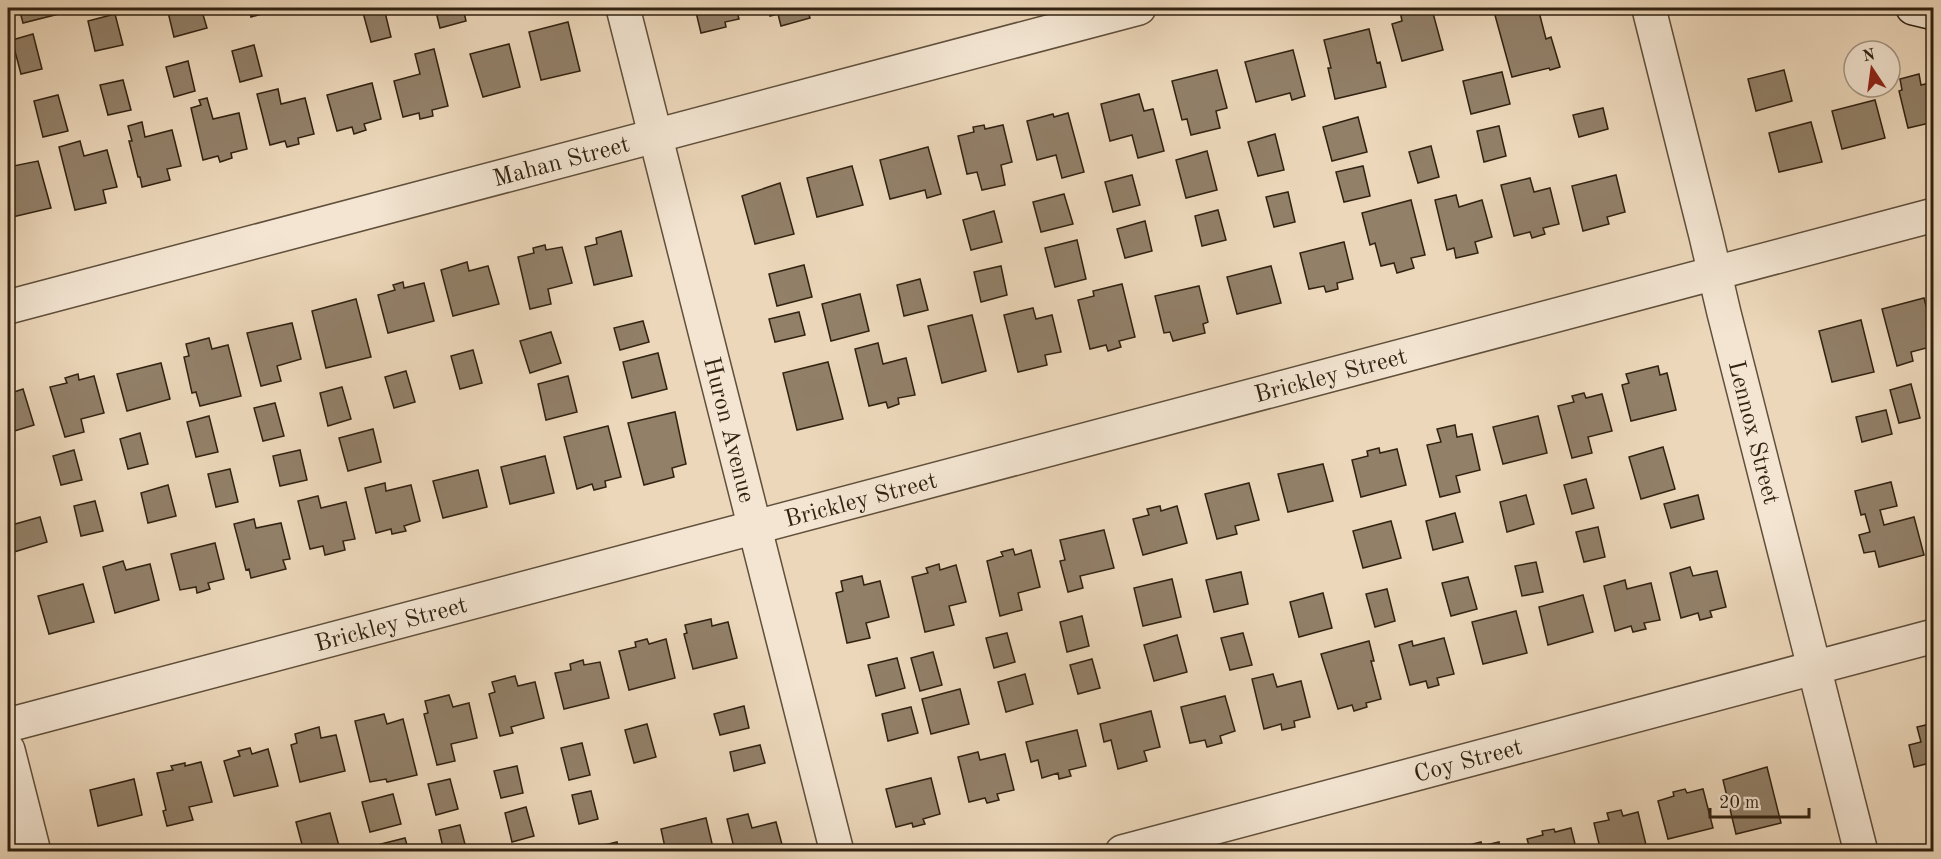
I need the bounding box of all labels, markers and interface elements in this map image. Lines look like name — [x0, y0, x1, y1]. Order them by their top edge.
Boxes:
north arrow — [1842, 39, 1902, 99]
text: N — [1861, 47, 1878, 66]
street label: Mahan Street — [491, 133, 632, 192]
street label: Brickley Street — [1252, 345, 1410, 408]
street label: Huron Avenue — [698, 355, 758, 506]
street label: Lennox Street — [1723, 358, 1782, 507]
street label: Brickley Street — [782, 470, 940, 533]
street label: Brickley Street — [313, 594, 470, 657]
street label: Coy Street — [1412, 736, 1525, 788]
scale bar — [1710, 781, 1809, 819]
text: 20 m — [1719, 794, 1759, 812]

